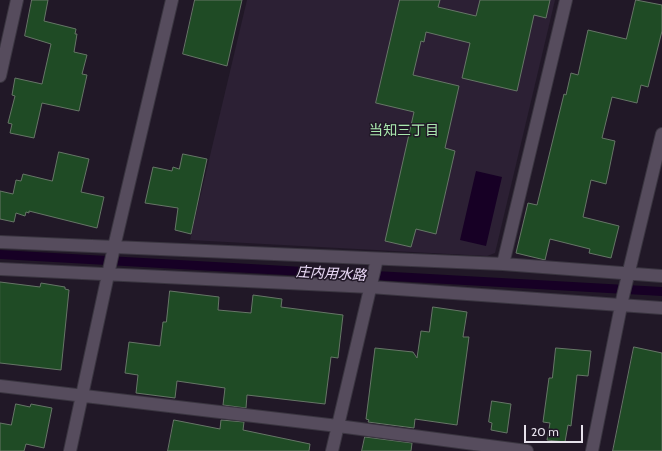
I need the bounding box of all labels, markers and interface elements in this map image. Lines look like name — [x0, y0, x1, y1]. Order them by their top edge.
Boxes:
district label: 当知三丁目 — [369, 123, 439, 139]
water label: 庄内用水路 — [296, 264, 366, 284]
scale bar — [526, 417, 585, 443]
text: 20 m — [531, 424, 559, 439]

